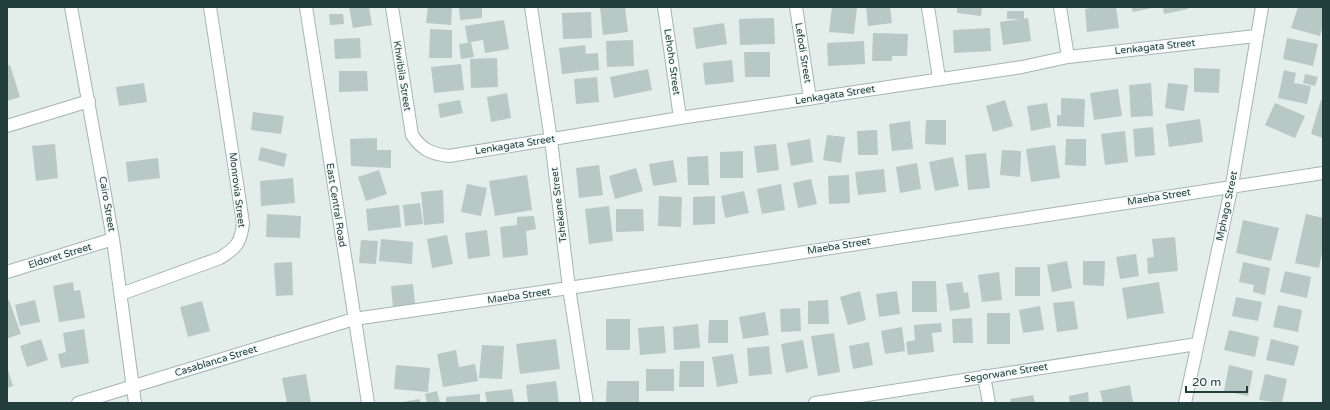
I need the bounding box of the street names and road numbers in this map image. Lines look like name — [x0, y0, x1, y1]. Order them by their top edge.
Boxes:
street label: Lefodi Street — [792, 22, 814, 84]
street label: Lehoho Street — [661, 28, 683, 96]
street label: Lenkagata Street — [1114, 37, 1196, 57]
street label: Khwibila Street — [391, 40, 414, 112]
street label: Lenkagata Street — [794, 83, 876, 107]
street label: Lenkagata Street — [474, 133, 556, 157]
street label: Monrovia Street — [226, 152, 248, 229]
street label: East Central Road — [323, 162, 349, 248]
street label: Tshekane Street — [548, 166, 570, 243]
street label: Mphago Street — [1214, 170, 1240, 242]
street label: Cairo Street — [96, 175, 118, 233]
street label: Maeba Street — [1126, 186, 1192, 208]
street label: Maeba Street — [806, 235, 872, 257]
street label: Eldoret Street — [27, 241, 93, 271]
street label: Maeba Street — [486, 286, 552, 306]
street label: Casablanca Street — [173, 343, 259, 379]
street label: Segorwane Street — [963, 360, 1049, 386]

